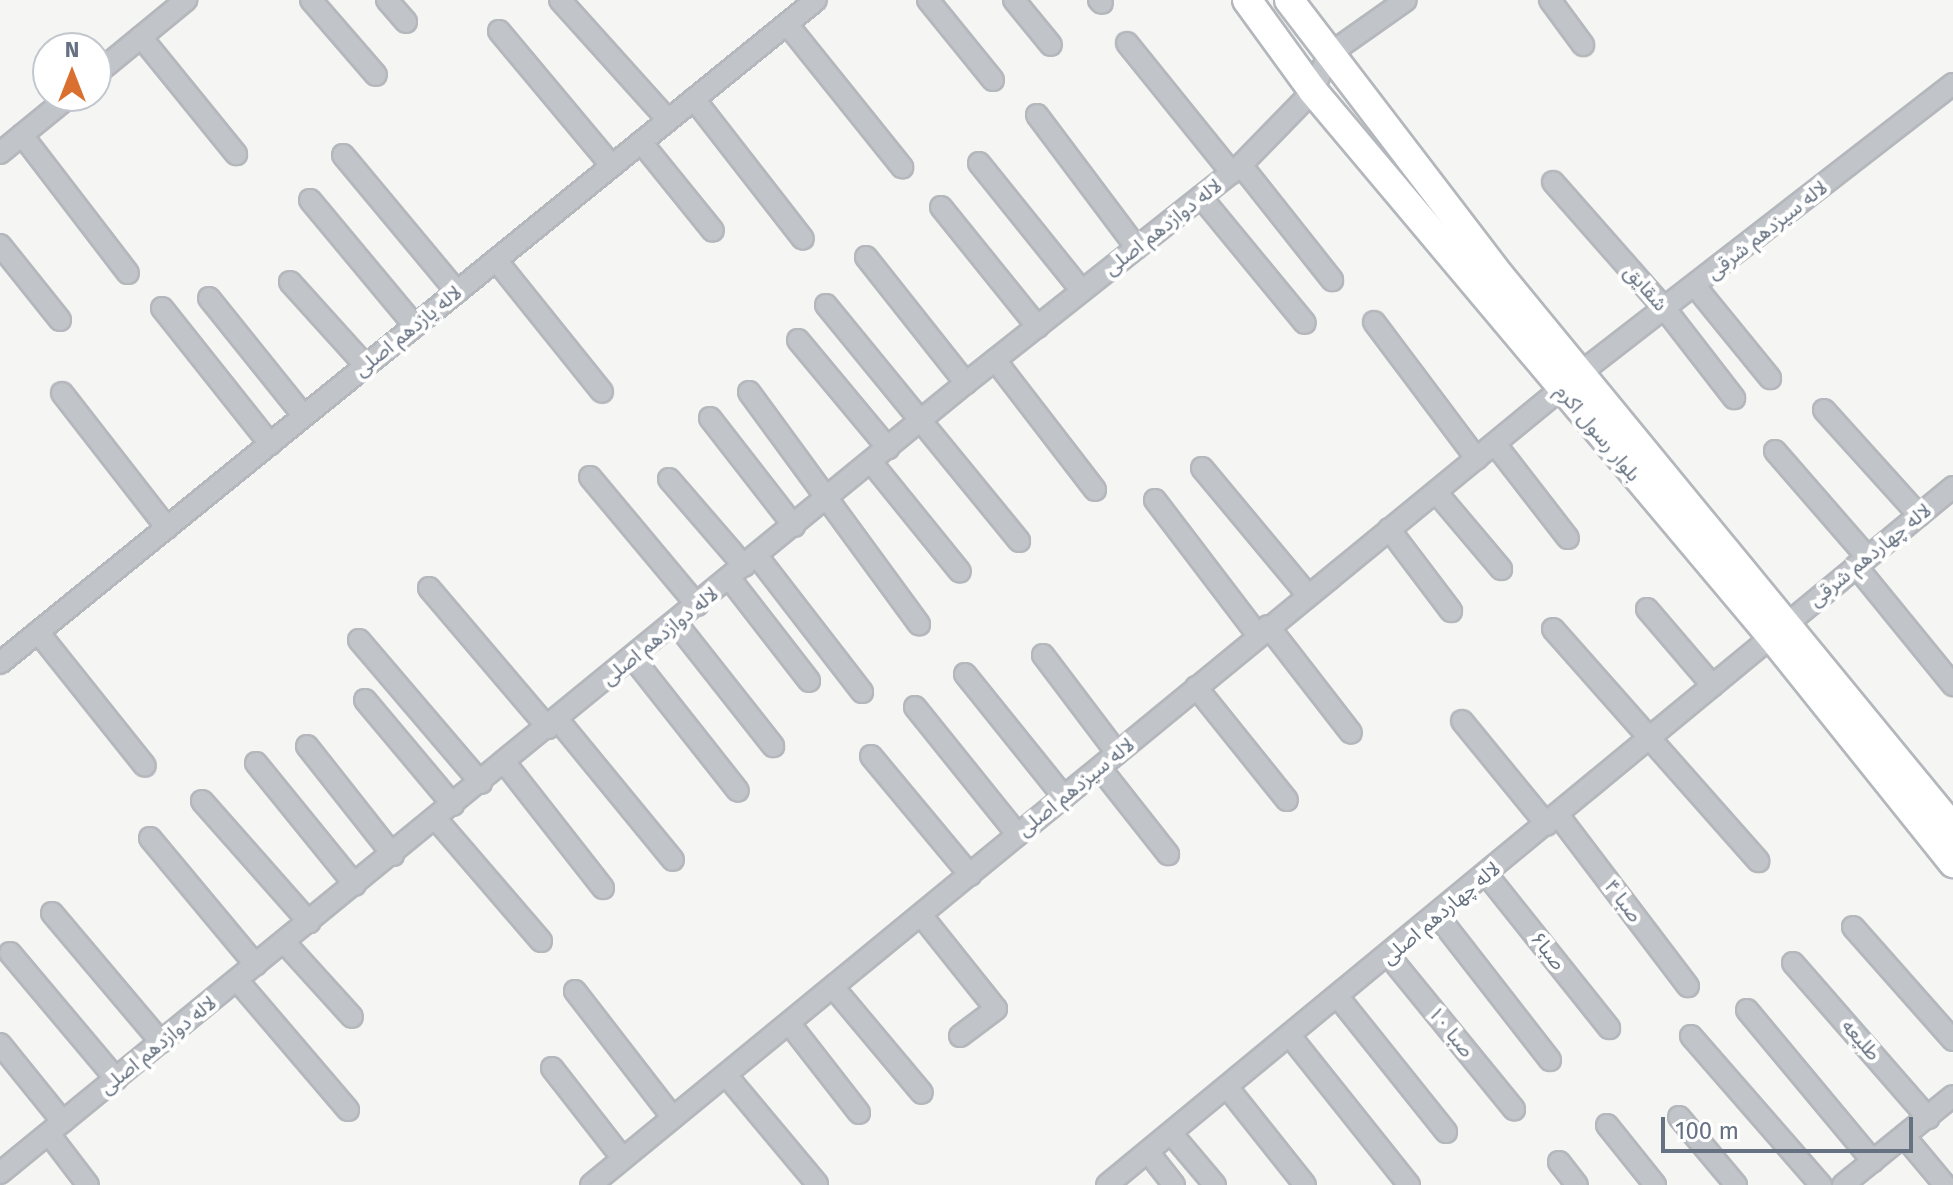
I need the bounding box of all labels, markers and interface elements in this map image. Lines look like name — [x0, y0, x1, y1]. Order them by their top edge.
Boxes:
north arrow — [32, 32, 112, 112]
text: N — [65, 36, 79, 63]
street label: لاله دوازدهم اصلی — [1099, 174, 1227, 280]
street label: لاله سیزدهم شرقی — [1702, 175, 1832, 285]
street label: شقایق — [1619, 260, 1673, 316]
street label: لاله یازدهم اصلی — [349, 280, 467, 382]
street label: بلوار رسول اکرم — [1551, 380, 1645, 486]
street label: لاله چهاردهم شرقی — [1804, 498, 1936, 612]
street label: لاله دوازدهم اصلی — [597, 582, 723, 690]
street label: لاله سیزدهم اصلی — [1013, 733, 1139, 841]
street label: لاله چهاردهم اصلی — [1377, 856, 1505, 970]
street label: صبا ۴ — [1599, 875, 1647, 927]
street label: صبا۶ — [1525, 927, 1571, 975]
street label: لاله دوازدهم اصلی — [95, 991, 221, 1099]
street label: صبا ۱۰ — [1423, 1002, 1479, 1062]
street label: طلیعه — [1836, 1014, 1886, 1066]
scale bar — [1665, 1101, 1917, 1151]
text: 100 m — [1675, 1117, 1739, 1145]

